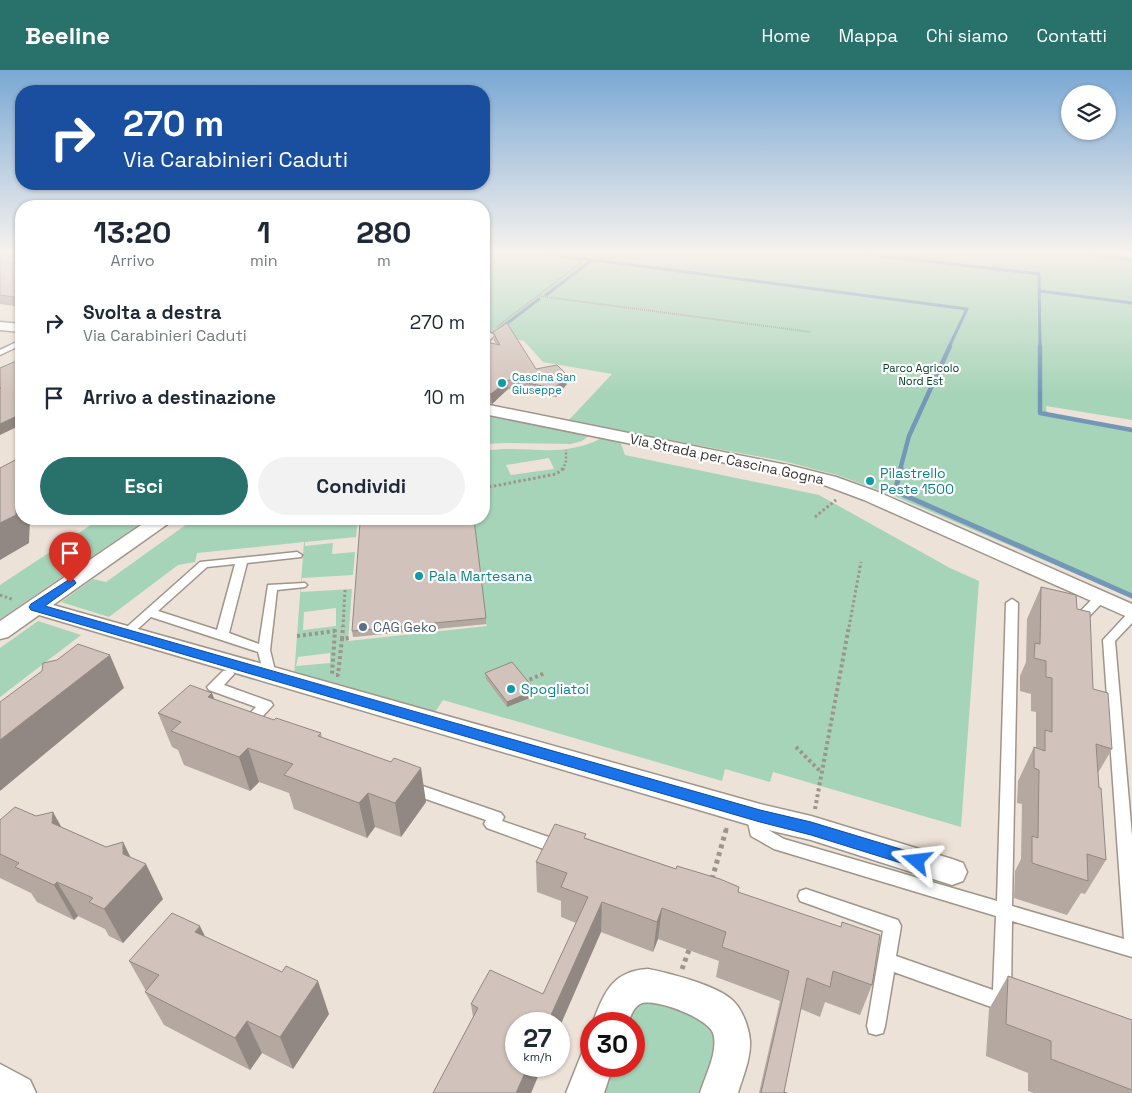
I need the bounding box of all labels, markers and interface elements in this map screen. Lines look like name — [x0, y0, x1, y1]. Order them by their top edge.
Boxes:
text: Beeline — [25, 20, 110, 51]
text: Home — [761, 24, 811, 47]
text: Mappa — [839, 24, 898, 47]
text: Chi siamo — [926, 24, 1008, 47]
text: Contatti — [1036, 24, 1107, 47]
map controls — [1061, 85, 1116, 140]
button: layers — [1061, 85, 1116, 140]
text: 270 m — [123, 102, 224, 146]
icon: right — [40, 105, 105, 170]
text: Via Carabinieri Caduti — [123, 145, 348, 173]
text: 13:20 — [94, 213, 172, 252]
text: 1 — [257, 213, 271, 252]
text: 280 — [356, 213, 411, 252]
text: Arrivo — [110, 250, 155, 271]
text: min — [250, 250, 278, 271]
text: m — [377, 250, 391, 271]
text: Svolta a destra — [83, 300, 221, 325]
icon: right — [40, 309, 68, 337]
text: 270 m — [410, 310, 465, 335]
text: Via Carabinieri Caduti — [83, 325, 247, 346]
park label: Parco Agricolo Nord Est — [883, 361, 959, 388]
place label: Cascina San Giuseppe — [512, 370, 576, 397]
marker: Cascina San Giuseppe — [496, 377, 508, 389]
icon: arrive — [40, 384, 68, 412]
text: Arrivo a destinazione — [83, 385, 276, 410]
text: 10 m — [424, 385, 465, 410]
street label: Via Strada per Cascina Gogna — [628, 430, 826, 488]
button: Esci — [40, 457, 248, 515]
button: Condividi — [258, 457, 465, 515]
place label: Pilastrello Peste 1500 — [880, 464, 954, 498]
marker: Pilastrello Peste 1500 — [864, 475, 876, 487]
pin — [49, 532, 91, 583]
icon: arrive — [56, 539, 84, 567]
place label: Pala Martesana — [429, 567, 532, 585]
marker: Pala Martesana — [413, 570, 425, 582]
place label: CAG Geko — [373, 618, 437, 636]
marker: CAG Geko — [357, 621, 369, 633]
place label: Spogliatoi — [521, 680, 589, 698]
marker: Spogliatoi — [505, 683, 517, 695]
position arrow — [890, 834, 942, 886]
speed limit sign: 30 — [580, 1012, 645, 1077]
text: 27 — [523, 1022, 552, 1054]
text: km/h — [523, 1049, 552, 1065]

